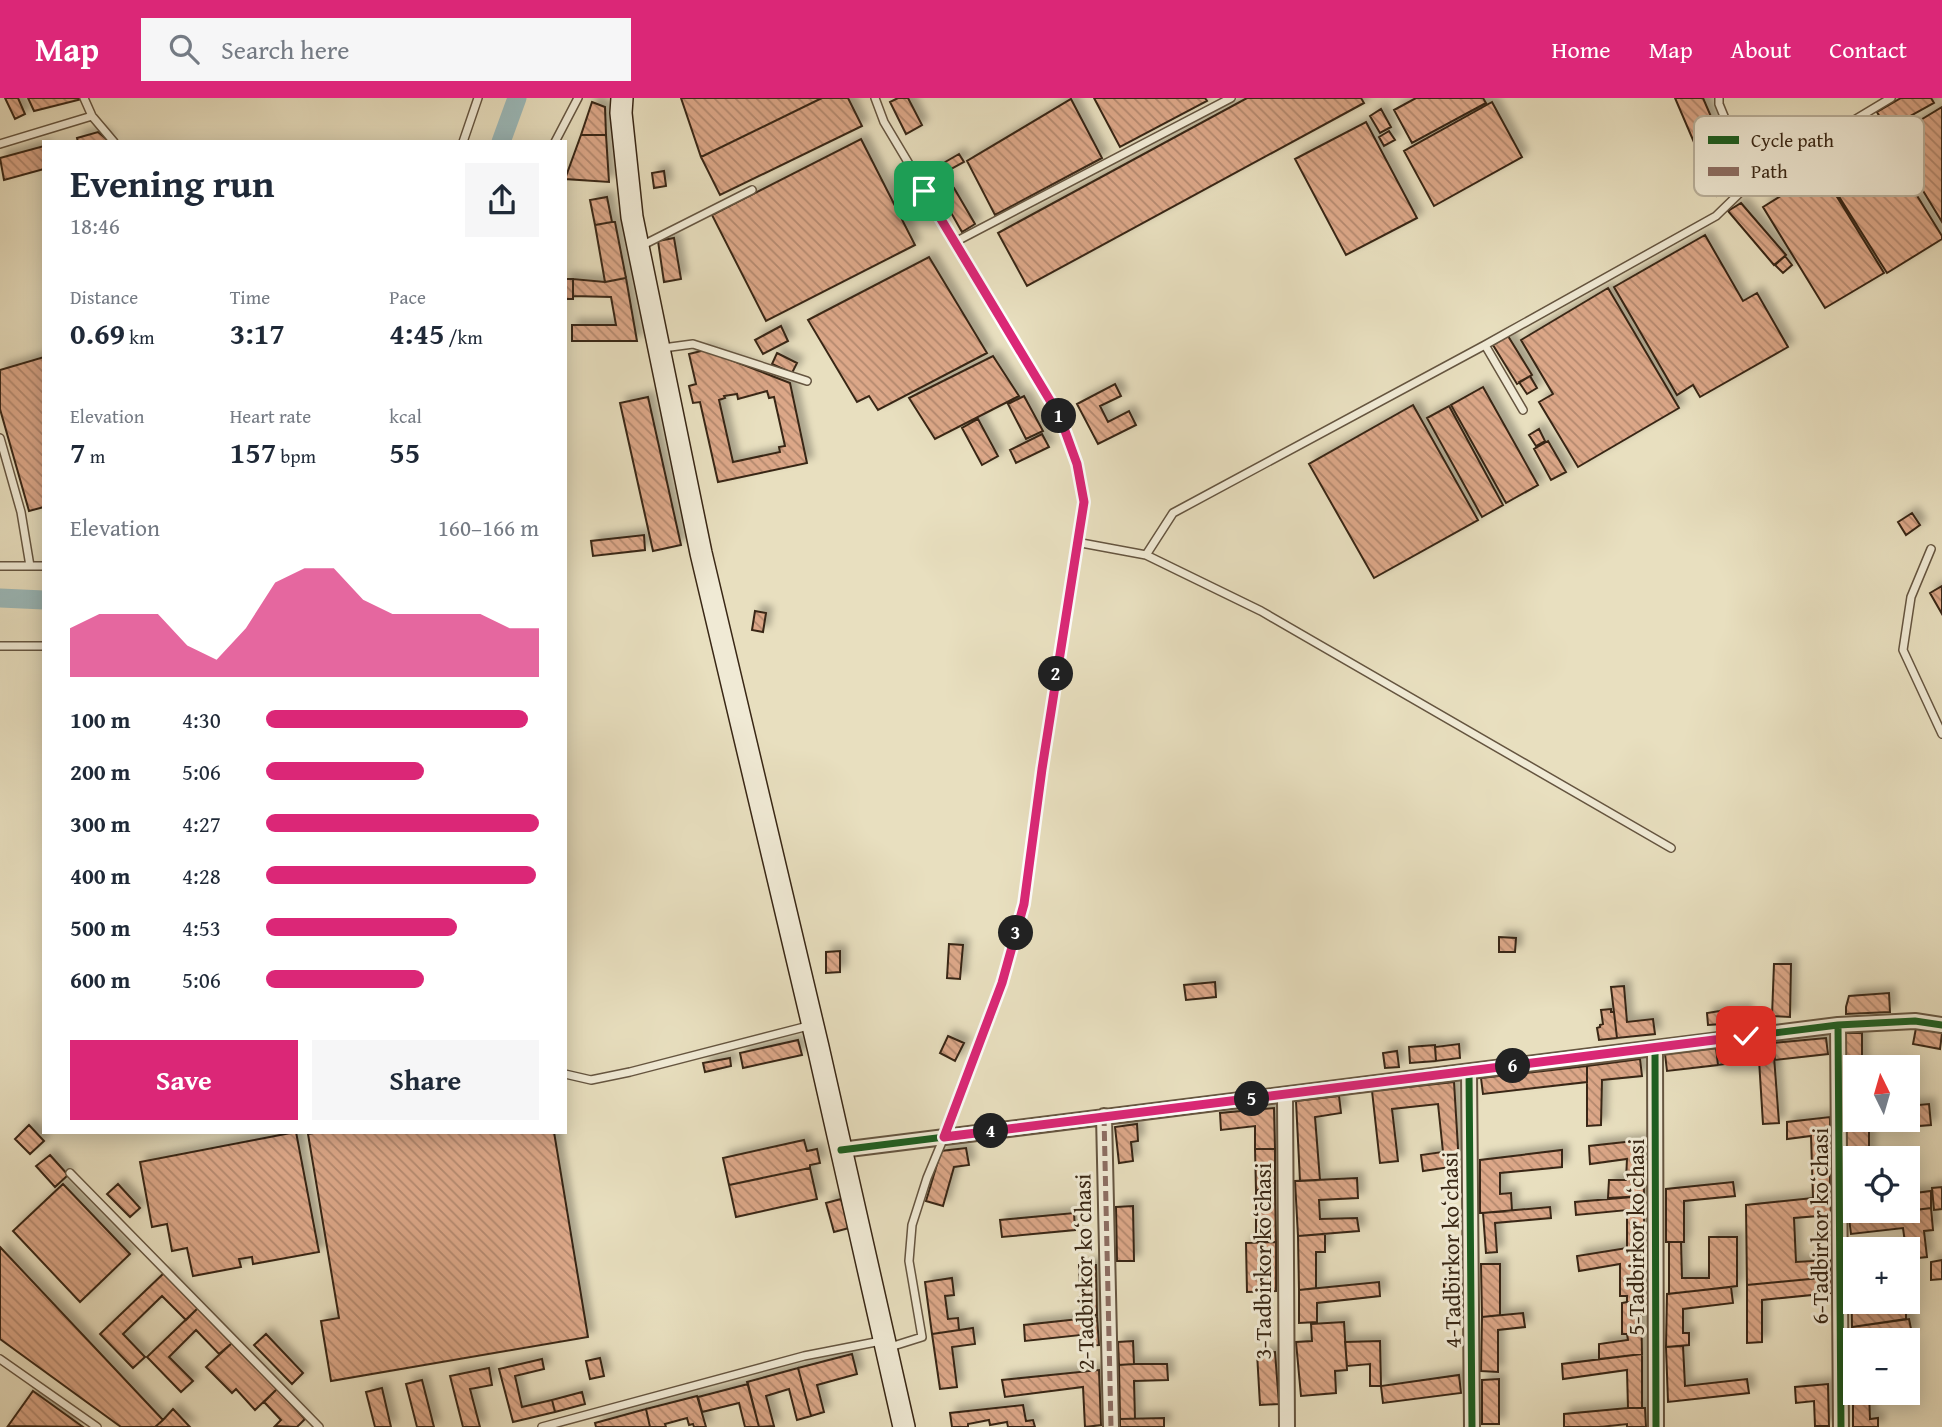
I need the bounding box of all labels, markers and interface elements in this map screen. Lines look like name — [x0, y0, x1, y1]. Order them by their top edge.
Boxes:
search box — [141, 18, 631, 81]
text: Map — [35, 25, 99, 73]
icon: search — [165, 30, 203, 68]
text: Search here — [221, 30, 349, 69]
text: Home — [1552, 32, 1611, 67]
text: Map — [1649, 32, 1693, 67]
text: About — [1731, 32, 1791, 67]
text: Contact — [1829, 32, 1907, 67]
legend — [1694, 116, 1924, 196]
text: Cycle path — [1751, 126, 1834, 154]
text: Evening run — [70, 155, 274, 211]
text: Path — [1751, 157, 1788, 185]
pin — [894, 161, 954, 221]
button: share — [465, 163, 539, 237]
icon: arrive — [905, 172, 943, 210]
text: 18:46 — [70, 209, 120, 242]
text: Distance — [70, 283, 138, 311]
text: Time — [230, 283, 270, 311]
text: Pace — [389, 283, 426, 311]
text: 0.69 — [70, 311, 125, 355]
text: 3:17 — [230, 311, 285, 355]
text: 4:45 — [389, 311, 444, 355]
text: km — [125, 323, 154, 351]
text: /km — [444, 323, 483, 351]
pin: 1 — [1042, 398, 1076, 434]
text: 1 — [1054, 401, 1063, 429]
text: Elevation — [70, 402, 144, 430]
text: Heart rate — [230, 402, 311, 430]
text: kcal — [389, 402, 422, 430]
text: 7 — [70, 430, 86, 474]
text: 157 — [230, 430, 276, 474]
text: 55 — [389, 430, 420, 474]
text: m — [86, 442, 105, 470]
text: bpm — [276, 442, 316, 470]
text: Elevation — [70, 511, 160, 544]
text: 160–166 m — [438, 511, 539, 544]
pin: 2 — [1038, 656, 1074, 692]
text: 2 — [1051, 659, 1060, 687]
text: 100 m — [70, 703, 131, 736]
text: 4:30 — [182, 703, 221, 736]
text: 200 m — [70, 755, 131, 788]
text: 5:06 — [182, 755, 221, 788]
text: 300 m — [70, 807, 131, 840]
text: 4:27 — [182, 807, 221, 840]
text: 400 m — [70, 859, 131, 892]
text: 4:28 — [182, 859, 221, 892]
text: 500 m — [70, 911, 131, 944]
text: 4:53 — [182, 911, 221, 944]
pin: 3 — [998, 916, 1034, 950]
text: 3 — [1011, 918, 1020, 946]
text: 600 m — [70, 963, 131, 996]
text: 5:06 — [182, 963, 221, 996]
pin — [1716, 1006, 1776, 1066]
icon: check — [1727, 1017, 1765, 1055]
button: Save — [70, 1040, 298, 1120]
button: Share — [312, 1040, 539, 1120]
pin: 6 — [1496, 1048, 1530, 1084]
text: 6 — [1508, 1051, 1517, 1079]
north arrow — [1843, 1055, 1920, 1132]
map controls — [1843, 1055, 1920, 1405]
pin: 5 — [1234, 1082, 1270, 1116]
text: 5 — [1247, 1084, 1256, 1112]
pin: 4 — [974, 1114, 1009, 1148]
text: 4 — [986, 1116, 995, 1144]
street label: 6-Tadbirkor koʻchasi — [1803, 1128, 1836, 1324]
street label: 5-Tadbirkor koʻchasi — [1619, 1139, 1652, 1335]
button: locate — [1843, 1146, 1920, 1223]
street label: 4-Tadbirkor koʻchasi — [1432, 1151, 1469, 1349]
street label: 3-Tadbirkor koʻchasi — [1246, 1163, 1279, 1359]
street label: 2-Tadbirkor koʻchasi — [1065, 1173, 1102, 1371]
button: + — [1843, 1237, 1920, 1314]
button: − — [1843, 1328, 1920, 1405]

